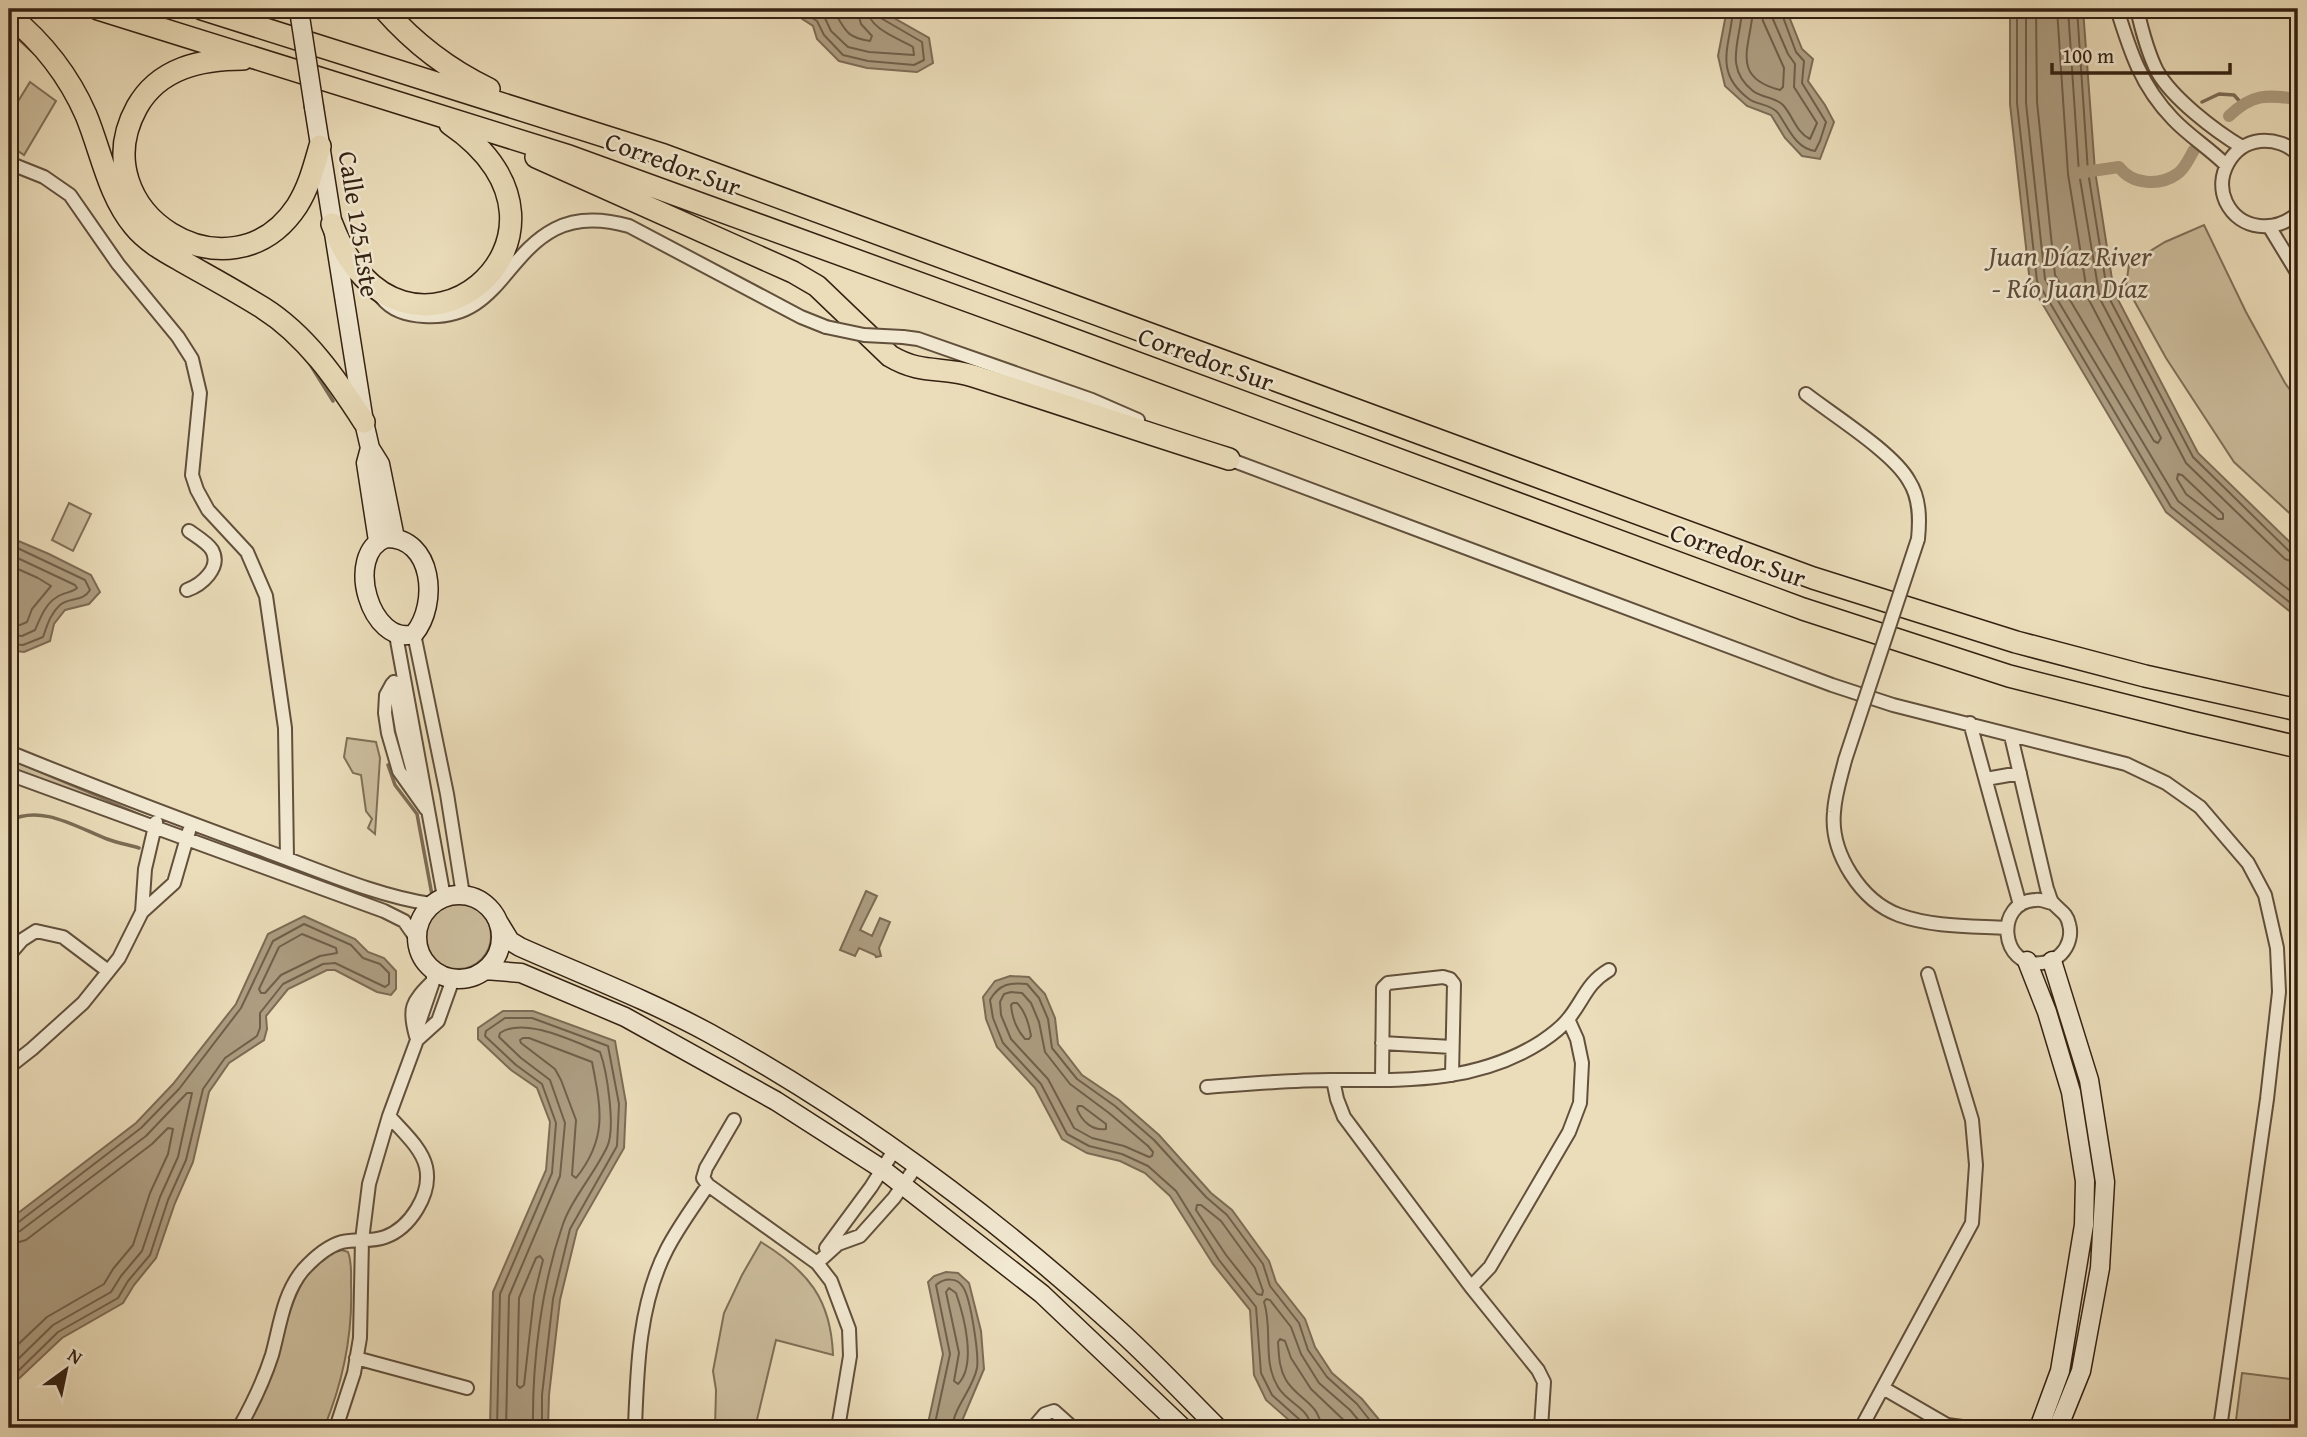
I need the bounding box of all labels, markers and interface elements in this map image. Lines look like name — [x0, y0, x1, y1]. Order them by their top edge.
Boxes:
scale bar — [2052, 32, 2230, 76]
text: 100 m — [2062, 40, 2114, 71]
street label: Corredor Sur — [600, 121, 747, 206]
street label: Calle 125 Este — [329, 148, 390, 300]
water label: Juan Díaz River - Río Juan Díaz — [1984, 235, 2153, 308]
street label: Corredor Sur — [1133, 316, 1280, 401]
street label: Corredor Sur — [1665, 512, 1812, 597]
north arrow — [32, 1336, 102, 1406]
text: N — [62, 1341, 88, 1371]

